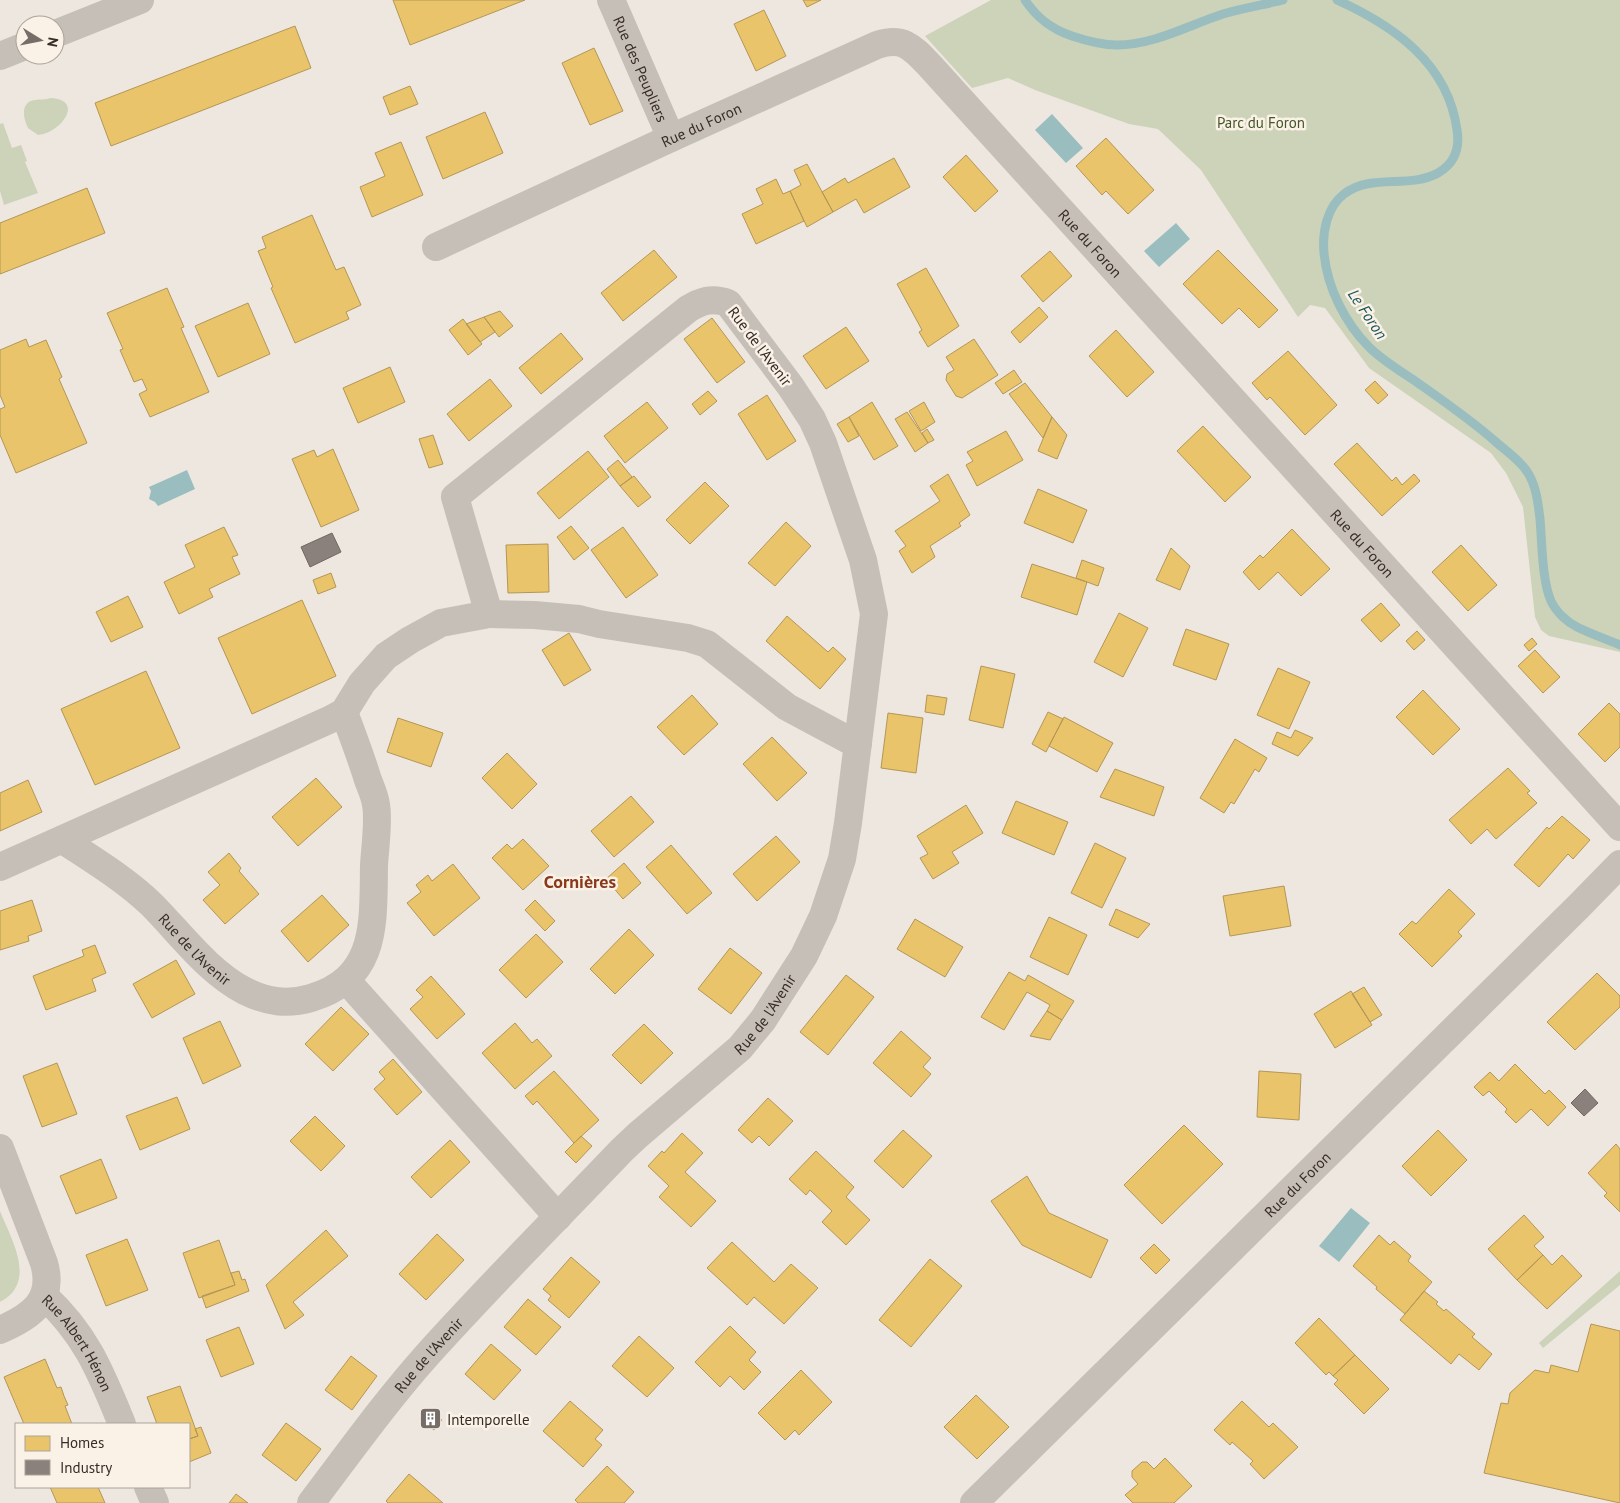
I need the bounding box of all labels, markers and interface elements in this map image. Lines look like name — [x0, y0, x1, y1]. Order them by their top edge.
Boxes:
street label: Rue des Peupliers — [610, 13, 672, 125]
north arrow — [15, 15, 65, 65]
text: N — [43, 36, 62, 48]
street label: Rue du Foron — [658, 98, 744, 151]
park label: Parc du Foron — [1217, 113, 1305, 132]
street label: Rue du Foron — [1055, 205, 1126, 281]
water label: Le Foron — [1344, 285, 1392, 343]
street label: Rue de l'Avenir — [724, 303, 796, 389]
street label: Rue du Foron — [1327, 505, 1398, 581]
district label: Cornières — [544, 870, 617, 893]
street label: Rue de l'Avenir — [155, 909, 235, 989]
street label: Rue de l'Avenir — [730, 970, 800, 1059]
street label: Rue du Foron — [1260, 1147, 1334, 1221]
street label: Rue Albert Hénon — [38, 1290, 117, 1394]
street label: Rue de l'Avenir — [390, 1313, 467, 1396]
building icon: Intemporelle — [419, 1407, 443, 1431]
place label: Intemporelle — [447, 1410, 530, 1429]
legend — [15, 1423, 190, 1488]
text: Homes — [60, 1433, 104, 1452]
text: Industry — [60, 1458, 112, 1477]

